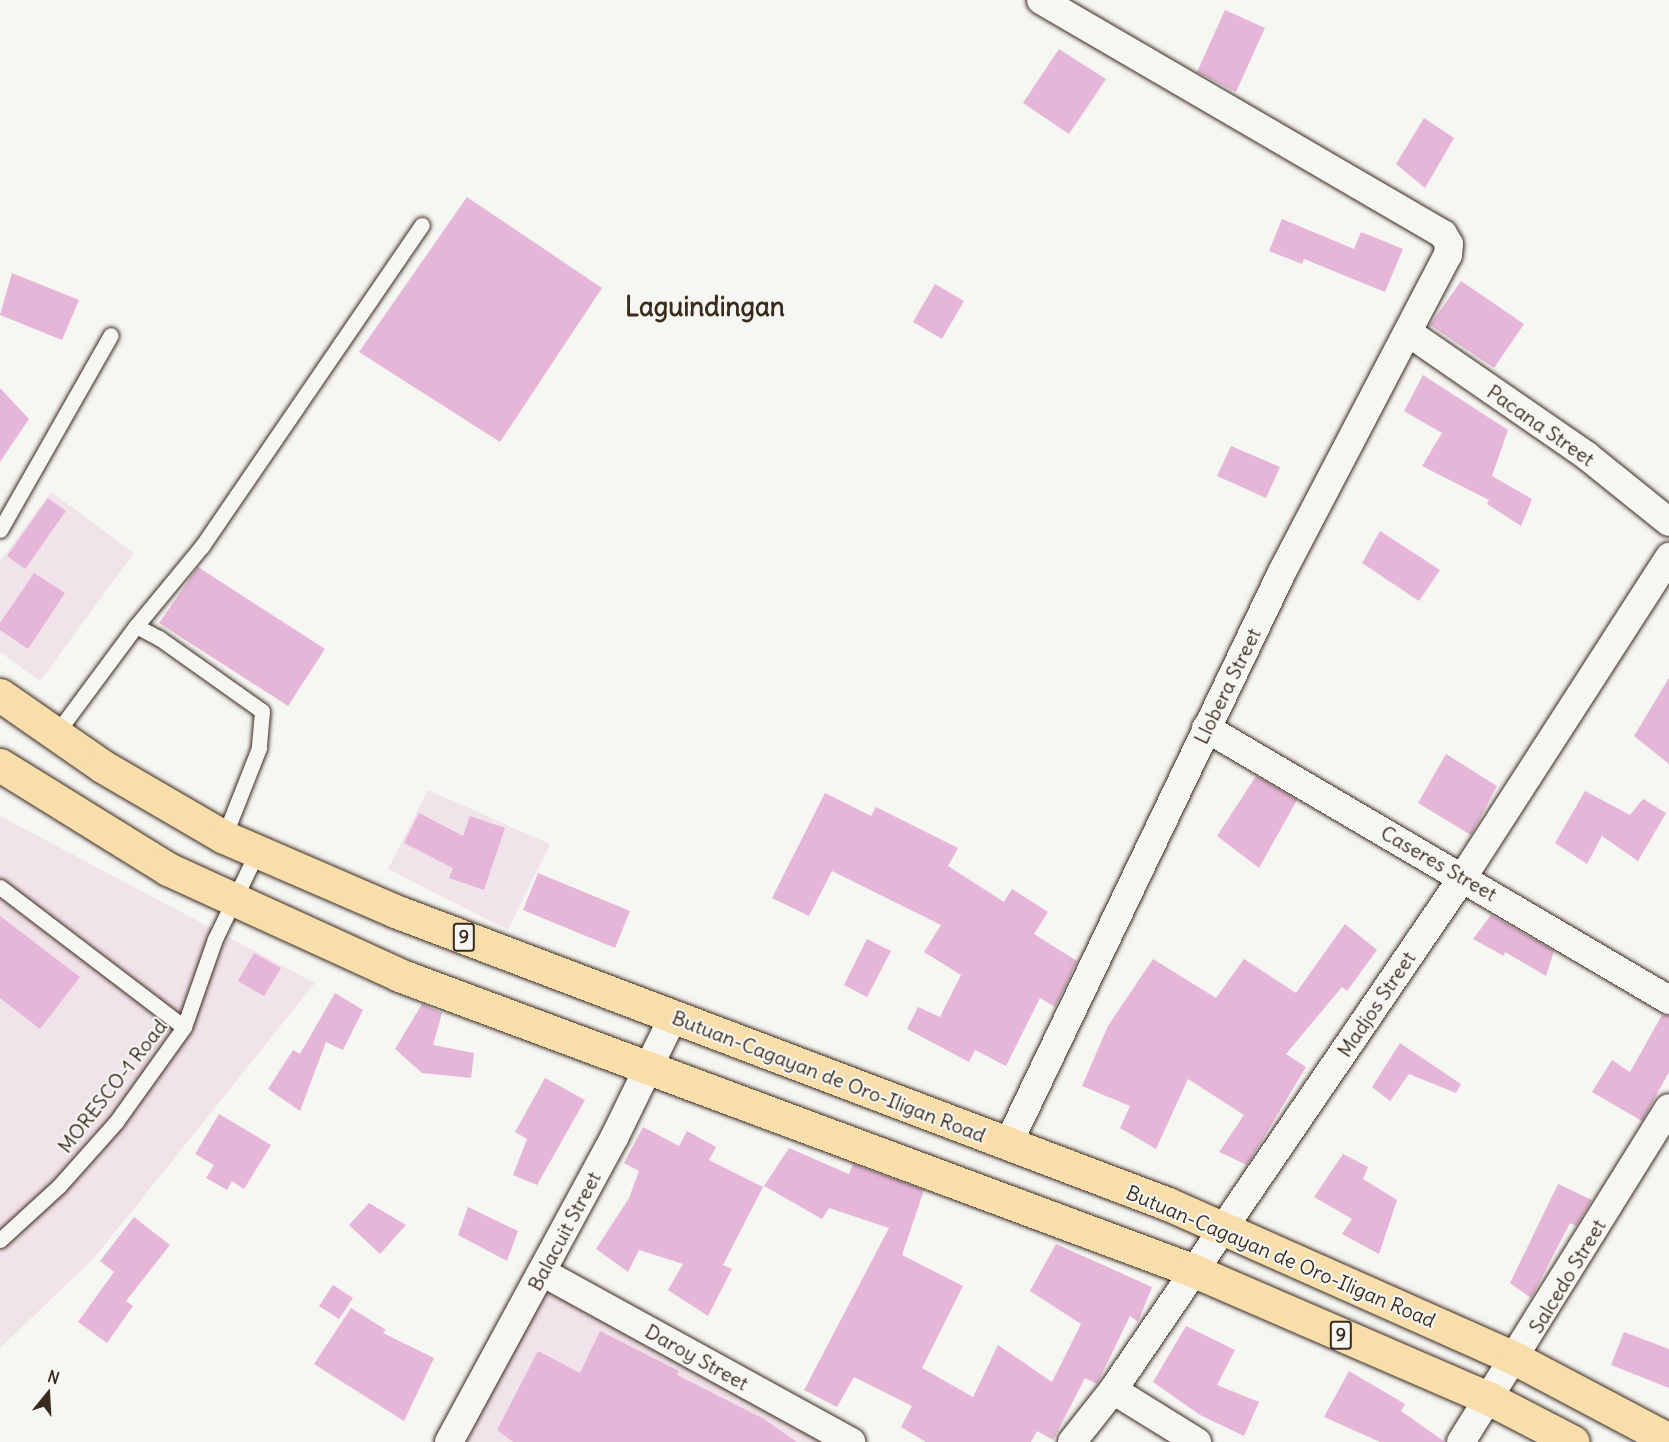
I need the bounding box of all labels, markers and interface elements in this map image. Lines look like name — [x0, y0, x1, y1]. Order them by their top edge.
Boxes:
district label: Laguindingan — [625, 291, 785, 323]
street label: Pacana Street — [1483, 379, 1599, 471]
street label: Llobera Street — [1189, 624, 1265, 748]
street label: Caseres Street — [1377, 820, 1501, 906]
road number: 9 — [452, 922, 476, 952]
street label: Madjos Street — [1332, 947, 1420, 1061]
street label: Butuan-Cagayan de Oro-Iligan Road — [669, 1005, 989, 1147]
street label: MORESCO-1 Road — [52, 1015, 172, 1157]
street label: Balacuit Street — [523, 1167, 605, 1295]
street label: Butuan-Cagayan de Oro-Iligan Road — [1123, 1180, 1439, 1332]
street label: Salcedo Street — [1524, 1215, 1610, 1337]
street label: Daroy Street — [641, 1319, 753, 1395]
road number: 9 — [1329, 1320, 1353, 1350]
north arrow — [18, 1364, 78, 1424]
text: N — [45, 1366, 62, 1388]

